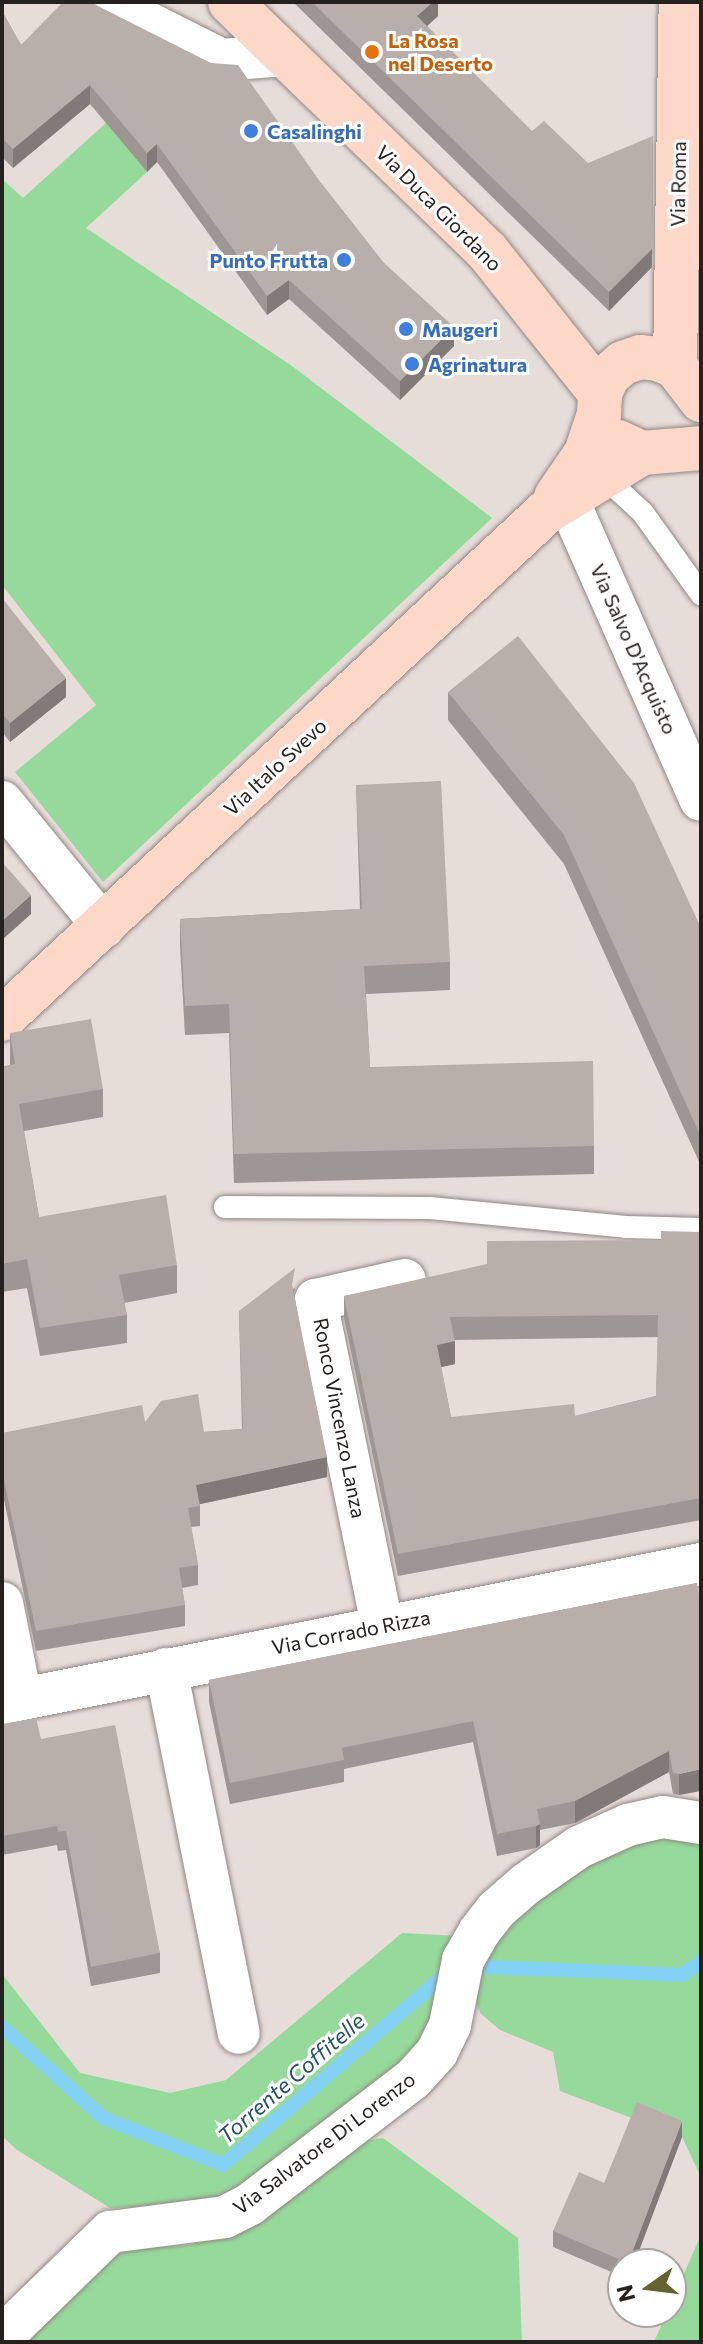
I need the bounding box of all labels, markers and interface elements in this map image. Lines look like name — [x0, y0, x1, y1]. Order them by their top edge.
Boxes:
place label: La Rosa nel Deserto — [388, 28, 493, 75]
marker: La Rosa nel Deserto — [363, 43, 381, 61]
place label: Casalinghi — [267, 119, 362, 143]
marker: Casalinghi — [242, 122, 260, 140]
street label: Via Duca Giordano — [371, 140, 507, 276]
street label: Via Roma — [665, 141, 691, 227]
place label: Punto Frutta — [209, 248, 328, 272]
marker: Punto Frutta — [335, 251, 353, 269]
place label: Maugeri — [422, 317, 498, 341]
marker: Maugeri — [397, 320, 415, 338]
place label: Agrinatura — [428, 352, 527, 376]
marker: Agrinatura — [403, 355, 421, 373]
street label: Via Salvo D'Acquisto — [586, 560, 682, 738]
street label: Via Italo Svevo — [219, 713, 331, 821]
street label: Ronco Vincenzo Lanza — [309, 1316, 371, 1520]
street label: Via Corrado Rizza — [270, 1605, 432, 1659]
water label: Torrente Coffitelle — [212, 2007, 370, 2149]
street label: Via Salvatore Di Lorenzo — [228, 2067, 420, 2219]
north arrow — [607, 2248, 687, 2328]
text: N — [610, 2282, 640, 2305]

